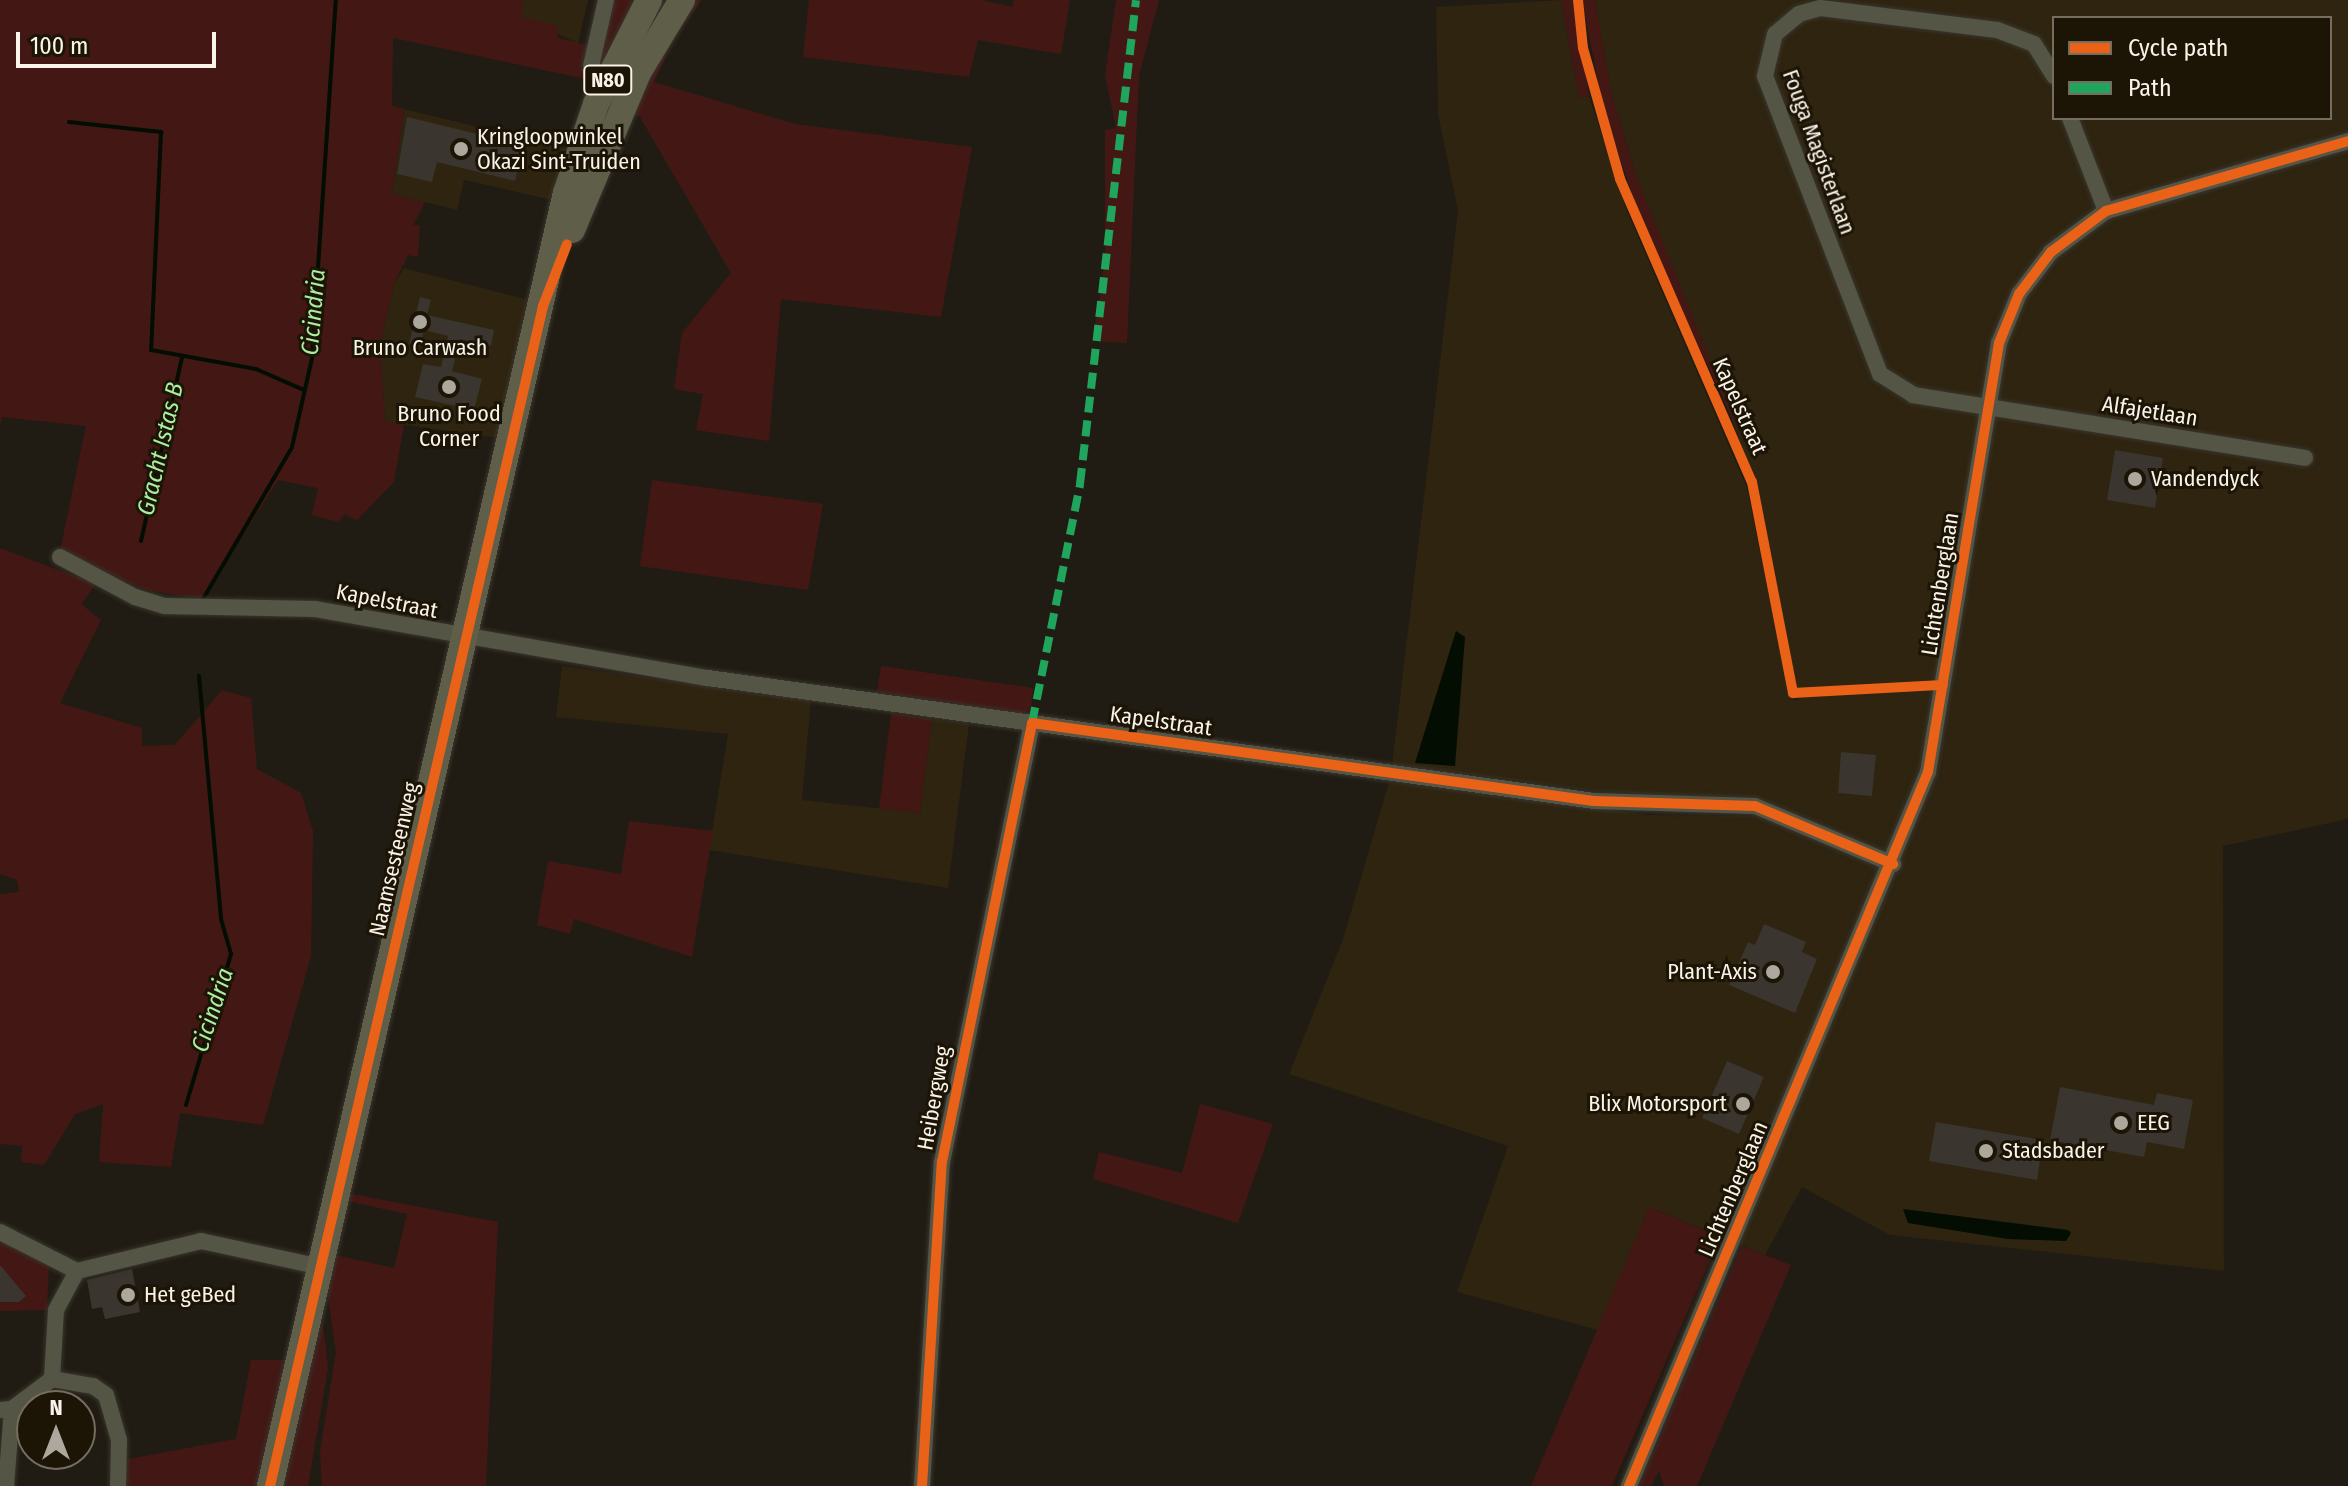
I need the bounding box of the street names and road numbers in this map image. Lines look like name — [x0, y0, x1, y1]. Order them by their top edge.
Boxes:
road number: N80 — [582, 64, 634, 96]
street label: Fouga Magisterlaan — [1777, 66, 1861, 238]
street label: Kapelstraat — [1707, 354, 1773, 458]
street label: Alfajetlaan — [2100, 390, 2200, 432]
street label: Lichtenberglaan — [1916, 511, 1964, 657]
street label: Kapelstraat — [334, 578, 440, 624]
street label: Kapelstraat — [1108, 701, 1214, 741]
street label: Naamsesteenweg — [363, 779, 425, 939]
street label: Heibergweg — [912, 1044, 956, 1152]
street label: Lichtenberglaan — [1693, 1117, 1773, 1261]

